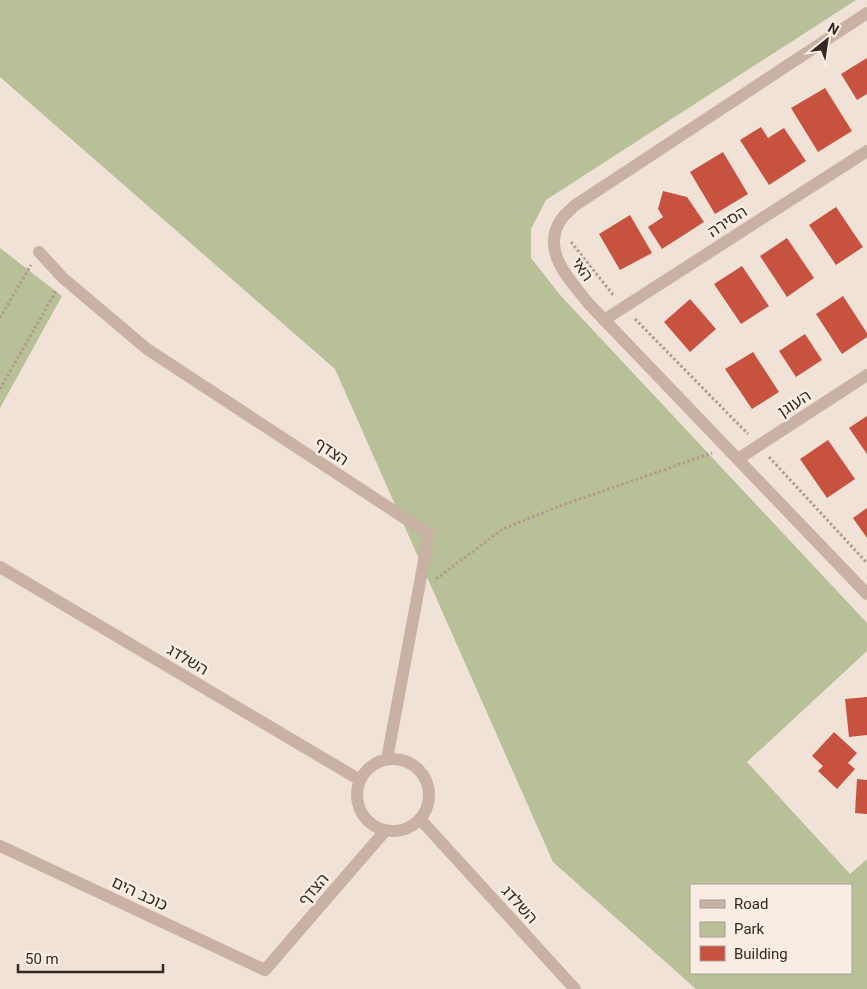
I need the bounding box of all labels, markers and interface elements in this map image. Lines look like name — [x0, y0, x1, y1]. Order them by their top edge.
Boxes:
north arrow — [802, 15, 852, 65]
text: N — [825, 19, 842, 38]
street label: הסירה — [704, 202, 751, 241]
street label: האי — [568, 254, 597, 285]
street label: העוגן — [774, 386, 814, 421]
street label: הצדף — [311, 434, 352, 469]
street label: השלדג — [164, 640, 212, 679]
street label: הצדף — [294, 869, 332, 909]
street label: כוכב הים — [109, 872, 171, 915]
street label: השלדג — [498, 881, 542, 927]
legend — [690, 884, 852, 974]
text: Road — [734, 895, 768, 913]
text: Park — [734, 920, 765, 938]
scale bar — [18, 942, 162, 974]
text: Building — [734, 945, 788, 963]
text: 50 m — [25, 950, 59, 968]

